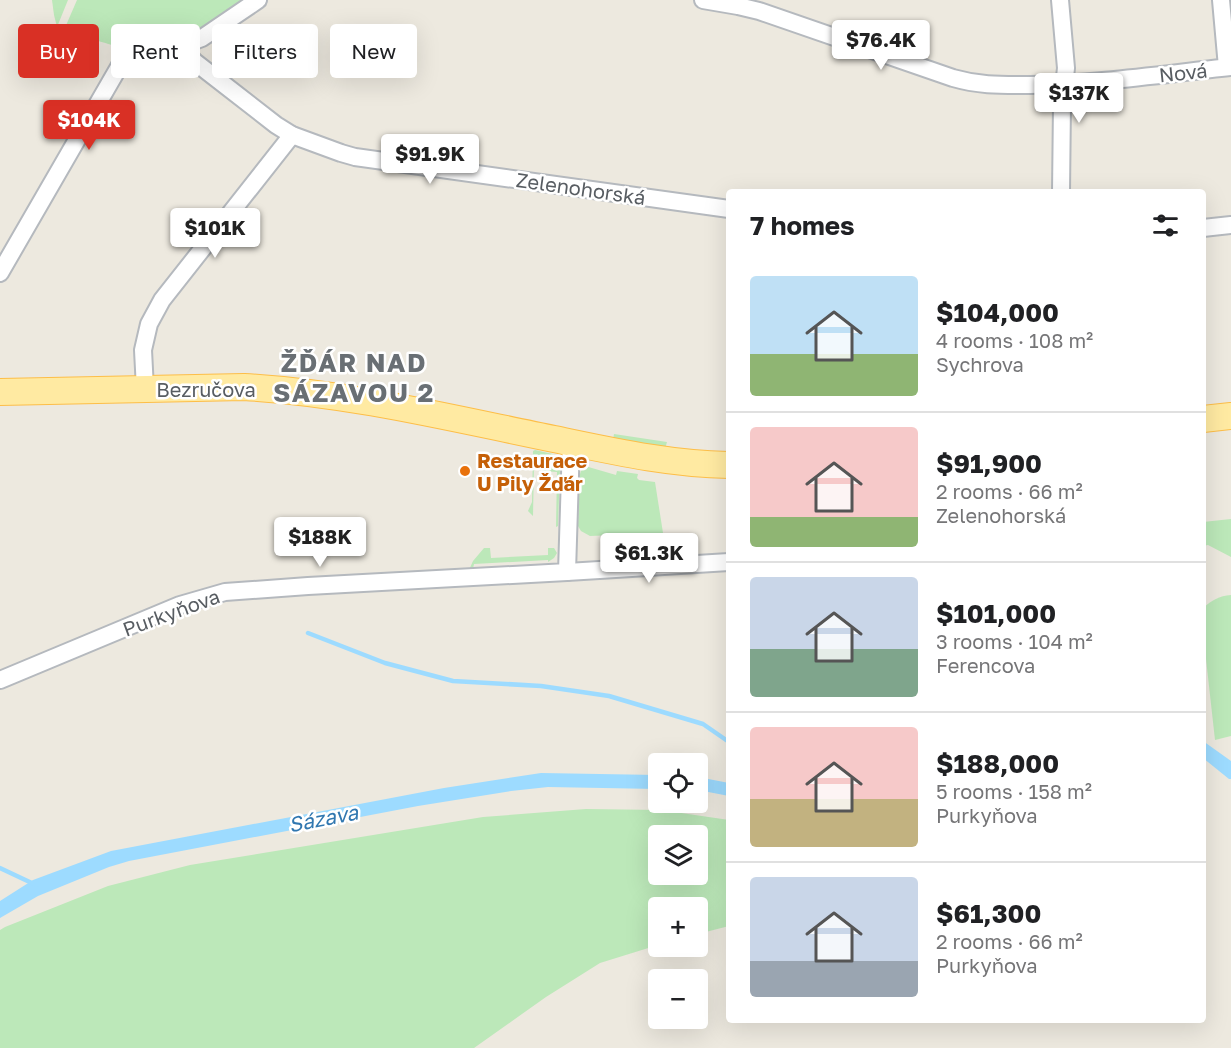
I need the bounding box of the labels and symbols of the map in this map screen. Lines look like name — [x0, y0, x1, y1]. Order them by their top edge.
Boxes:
pin: $76.4K — [832, 20, 930, 71]
street label: Nová — [1158, 58, 1208, 86]
pin: $137K — [1037, 73, 1121, 124]
pin: $104K — [47, 100, 131, 151]
pin: $91.9K — [381, 134, 479, 185]
street label: Zelenohorská — [515, 167, 647, 209]
pin: $101K — [173, 208, 257, 259]
district label: ŽĎÁR NAD SÁZAVOU 2 — [273, 347, 435, 408]
street label: Bezručova — [156, 377, 256, 401]
place label: Restaurace U Pily Žďár — [477, 448, 588, 495]
marker: Restaurace U Pily Žďár — [458, 464, 472, 478]
pin: $188K — [278, 517, 362, 568]
pin: $61.3K — [600, 533, 698, 584]
street label: Purkyňova — [119, 583, 223, 641]
water label: Sázava — [286, 798, 361, 837]

